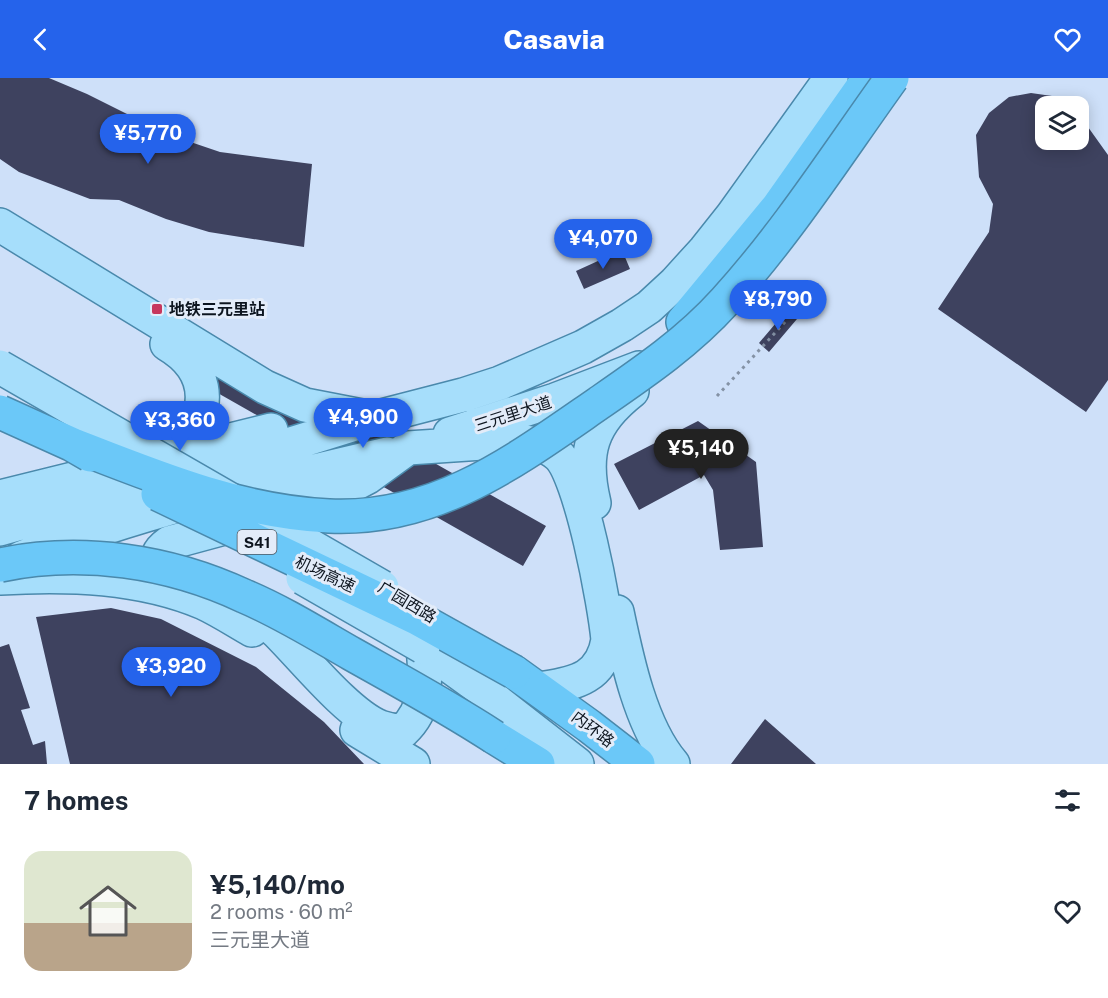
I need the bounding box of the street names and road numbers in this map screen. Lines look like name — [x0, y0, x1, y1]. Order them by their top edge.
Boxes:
street label: 三元里大道 — [472, 393, 554, 435]
road number: S41 — [238, 530, 276, 554]
street label: 机场高速 — [292, 552, 358, 596]
street label: 广园西路 — [375, 577, 439, 627]
street label: 内环路 — [568, 707, 618, 751]

